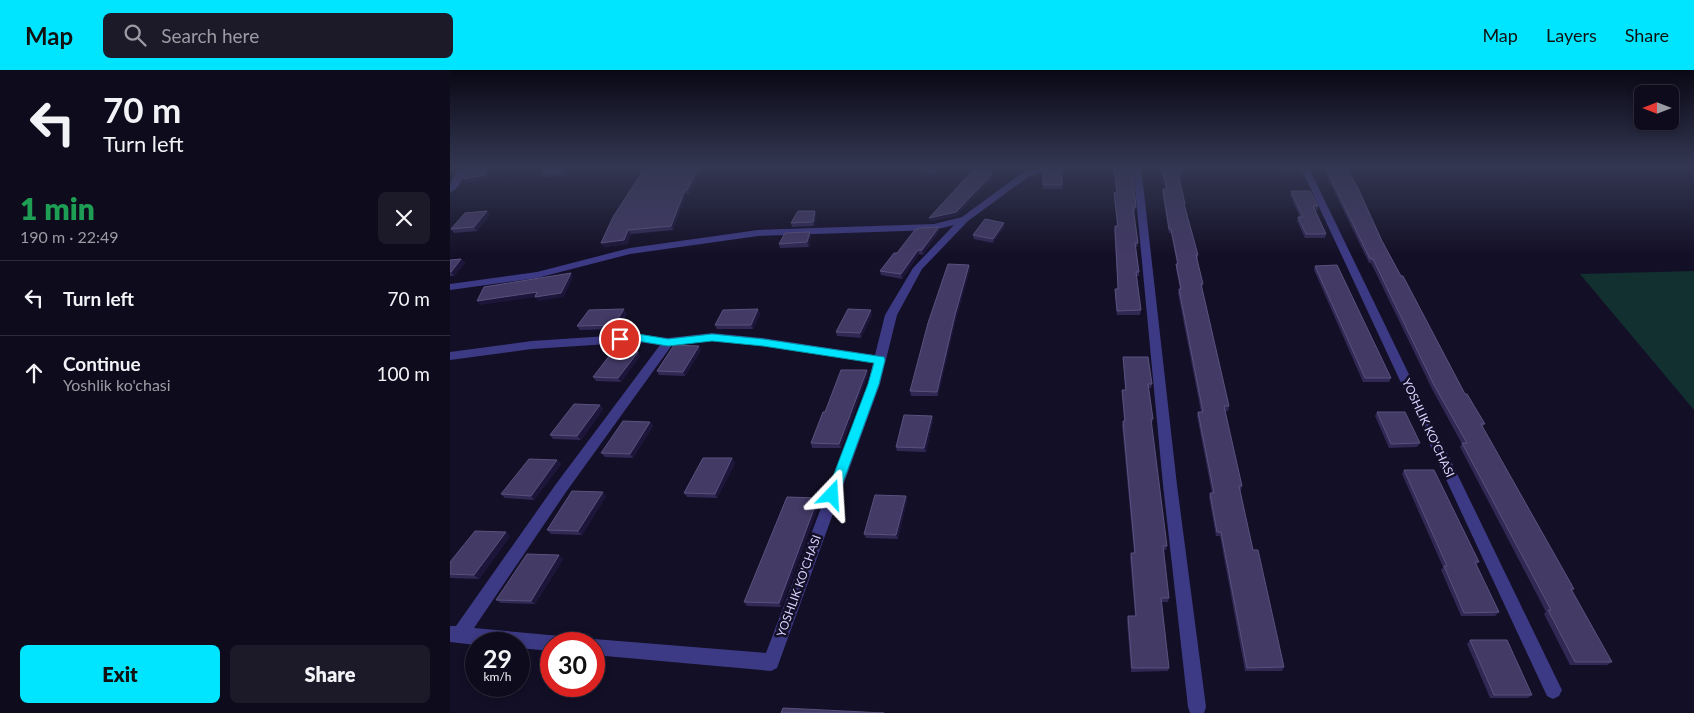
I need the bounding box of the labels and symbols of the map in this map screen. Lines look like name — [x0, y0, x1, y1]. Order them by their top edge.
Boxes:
north arrow — [1634, 85, 1679, 130]
pin — [599, 318, 641, 360]
street label: YOSHLIK KO'CHASI — [1399, 376, 1458, 480]
position arrow — [805, 468, 857, 520]
street label: YOSHLIK KO'CHASI — [773, 533, 824, 639]
speed limit sign: 30 — [540, 632, 605, 697]

